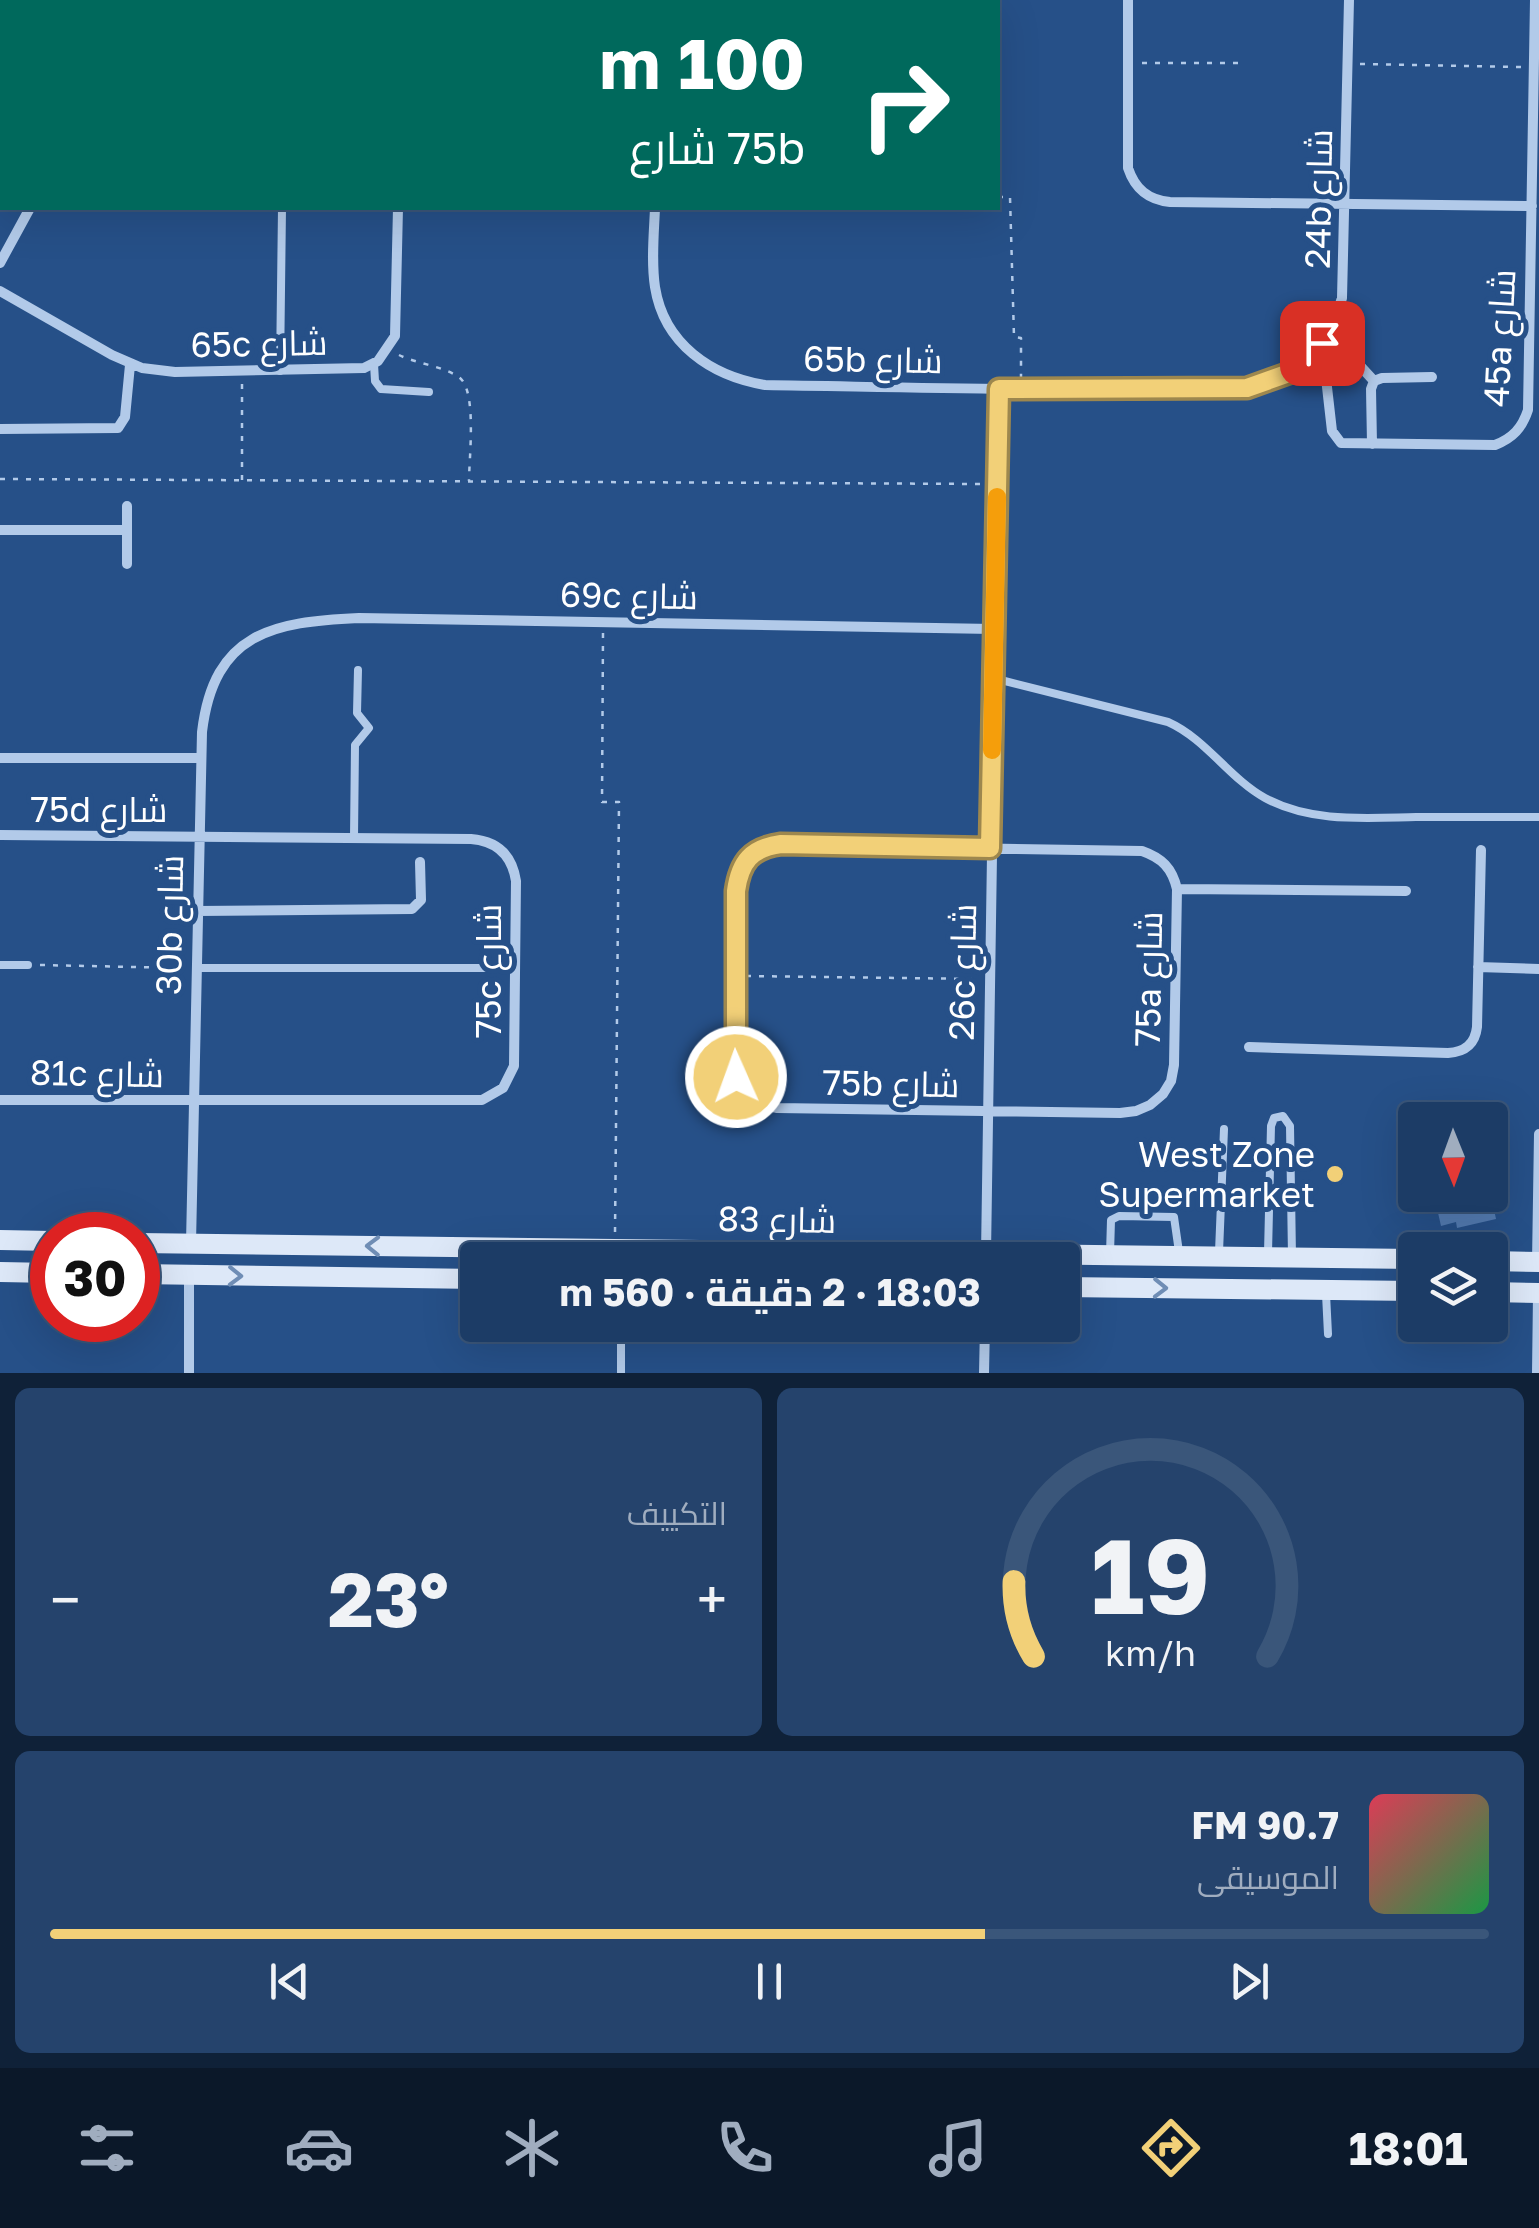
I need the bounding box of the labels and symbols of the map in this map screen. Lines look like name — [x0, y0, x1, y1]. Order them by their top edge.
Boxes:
street label: 24b شارع — [1296, 129, 1343, 269]
street label: 45a شارع — [1474, 268, 1527, 408]
pin — [1280, 301, 1365, 386]
street label: 65c شارع — [190, 321, 328, 368]
street label: 65b شارع — [803, 337, 943, 384]
street label: 69c شارع — [560, 573, 698, 620]
street label: 75d شارع — [31, 788, 167, 833]
street label: 30b شارع — [147, 855, 194, 996]
street label: 26c شارع — [940, 903, 987, 1041]
street label: 75c شارع — [467, 904, 512, 1038]
street label: 75a شارع — [1126, 911, 1173, 1047]
position arrow — [684, 1025, 788, 1129]
street label: 81c شارع — [30, 1051, 164, 1098]
street label: 75b شارع — [822, 1061, 960, 1108]
north arrow — [1398, 1102, 1508, 1212]
place label: West Zone Supermarket — [1098, 1133, 1315, 1215]
marker: West Zone Supermarket — [1324, 1163, 1346, 1185]
street label: شارع 83 — [717, 1197, 837, 1244]
speed limit sign: 30 — [30, 1212, 160, 1342]
one-way arrow — [364, 1235, 380, 1257]
one-way arrow — [227, 1265, 243, 1286]
one-way arrow — [1152, 1277, 1168, 1299]

